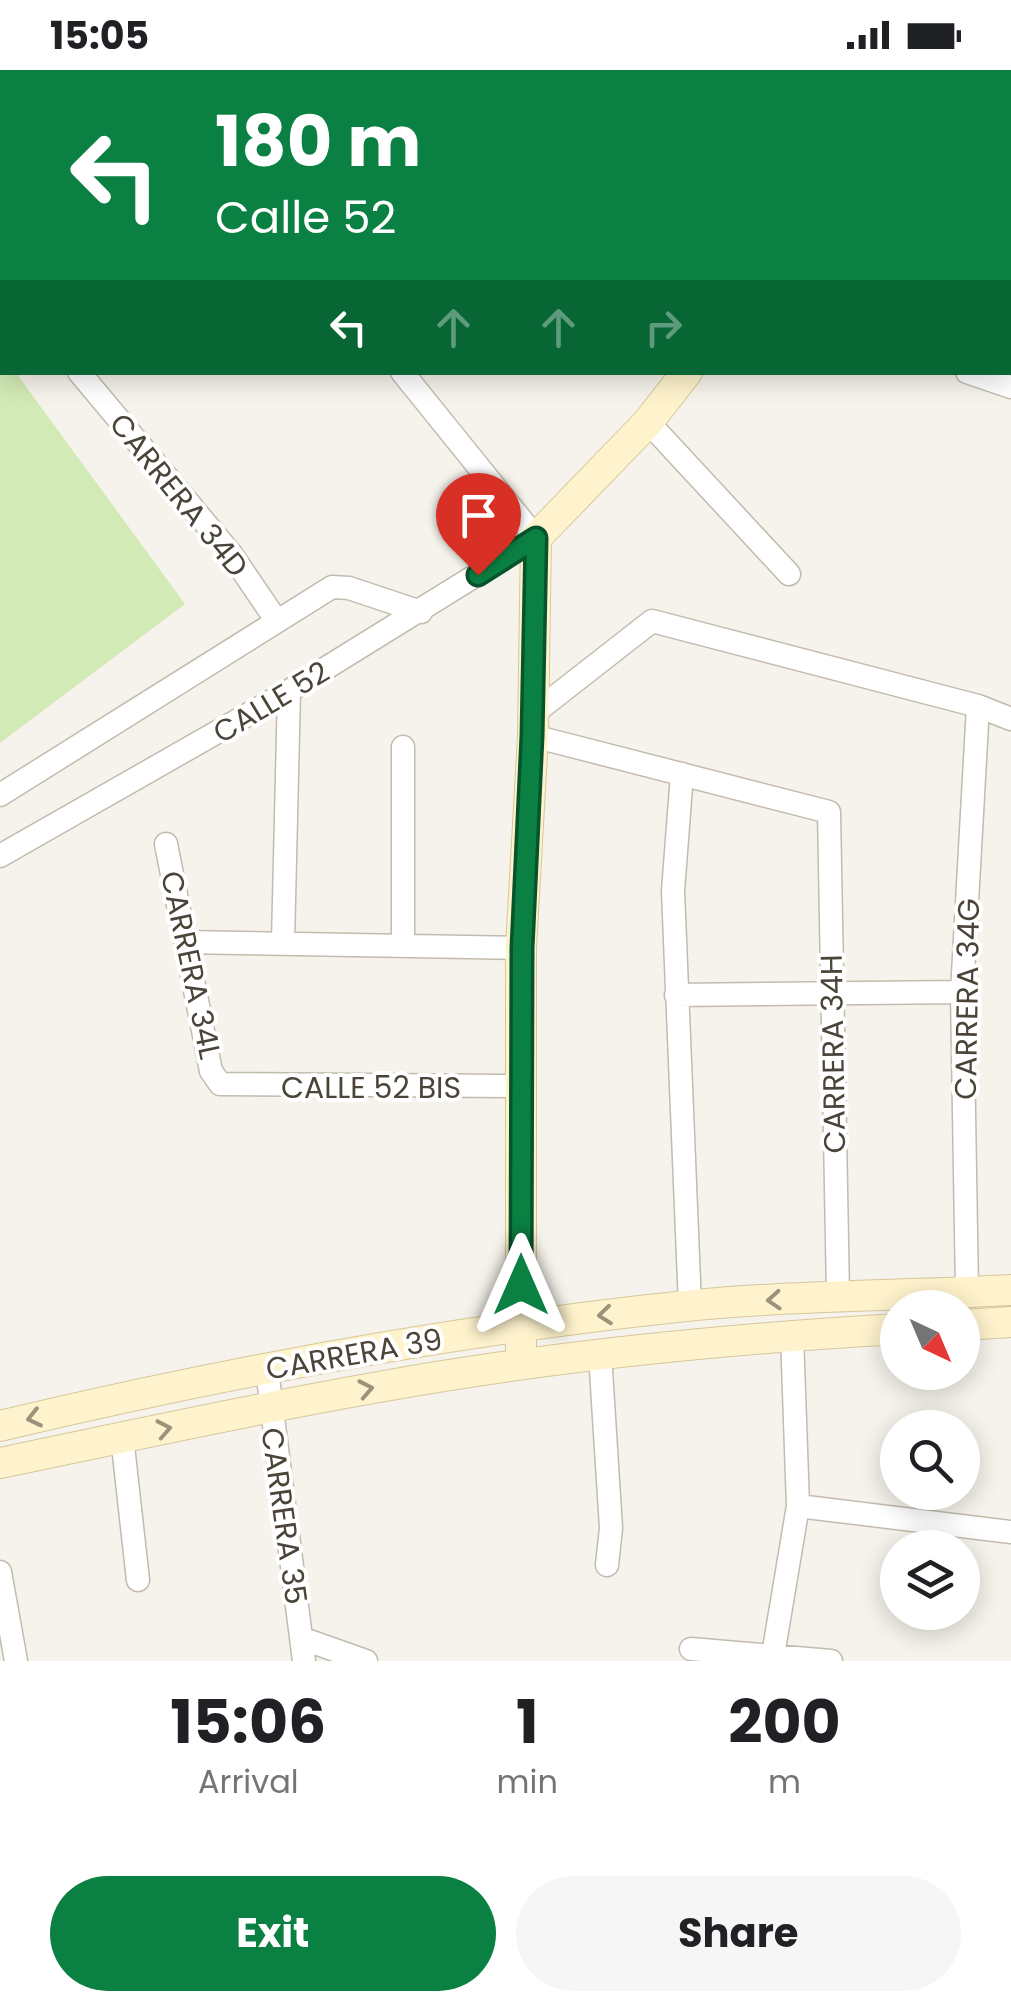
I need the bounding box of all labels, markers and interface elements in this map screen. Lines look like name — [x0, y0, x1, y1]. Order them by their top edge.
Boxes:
text: 15:05 — [50, 9, 149, 62]
text: 180 m — [215, 92, 421, 191]
icon: left — [50, 110, 180, 240]
text: Calle 52 — [215, 186, 396, 249]
icon: left — [321, 300, 376, 355]
icon: ahead — [426, 300, 481, 355]
icon: ahead — [531, 300, 586, 355]
icon: right — [636, 300, 691, 355]
street label: CARRERA 34D — [100, 404, 258, 586]
pin — [436, 473, 521, 576]
icon: arrive — [451, 488, 506, 543]
street label: CALLE 52 — [205, 650, 337, 754]
street label: CARRERA 34L — [150, 867, 232, 1063]
street label: CARRERA 34G — [944, 898, 990, 1100]
street label: CARRERA 34H — [810, 954, 856, 1154]
street label: CALLE 52 BIS — [281, 1066, 461, 1109]
position arrow — [469, 1233, 573, 1337]
one-way arrow — [765, 1288, 781, 1310]
north arrow — [880, 1290, 980, 1390]
map controls — [880, 1290, 980, 1630]
one-way arrow — [597, 1304, 613, 1325]
street label: CARRERA 39 — [262, 1317, 446, 1391]
one-way arrow — [357, 1380, 374, 1401]
one-way arrow — [26, 1406, 43, 1427]
button: search — [880, 1410, 980, 1510]
one-way arrow — [156, 1419, 172, 1440]
street label: CARRERA 35 — [250, 1425, 318, 1607]
button: layers — [880, 1530, 980, 1630]
text: 15:06 — [170, 1680, 326, 1764]
text: 1 — [516, 1680, 538, 1764]
text: 200 — [728, 1680, 841, 1764]
text: Arrival — [198, 1759, 299, 1804]
text: min — [497, 1759, 558, 1804]
text: m — [768, 1759, 801, 1804]
button: Exit — [50, 1876, 496, 1991]
button: Share — [516, 1876, 961, 1991]

